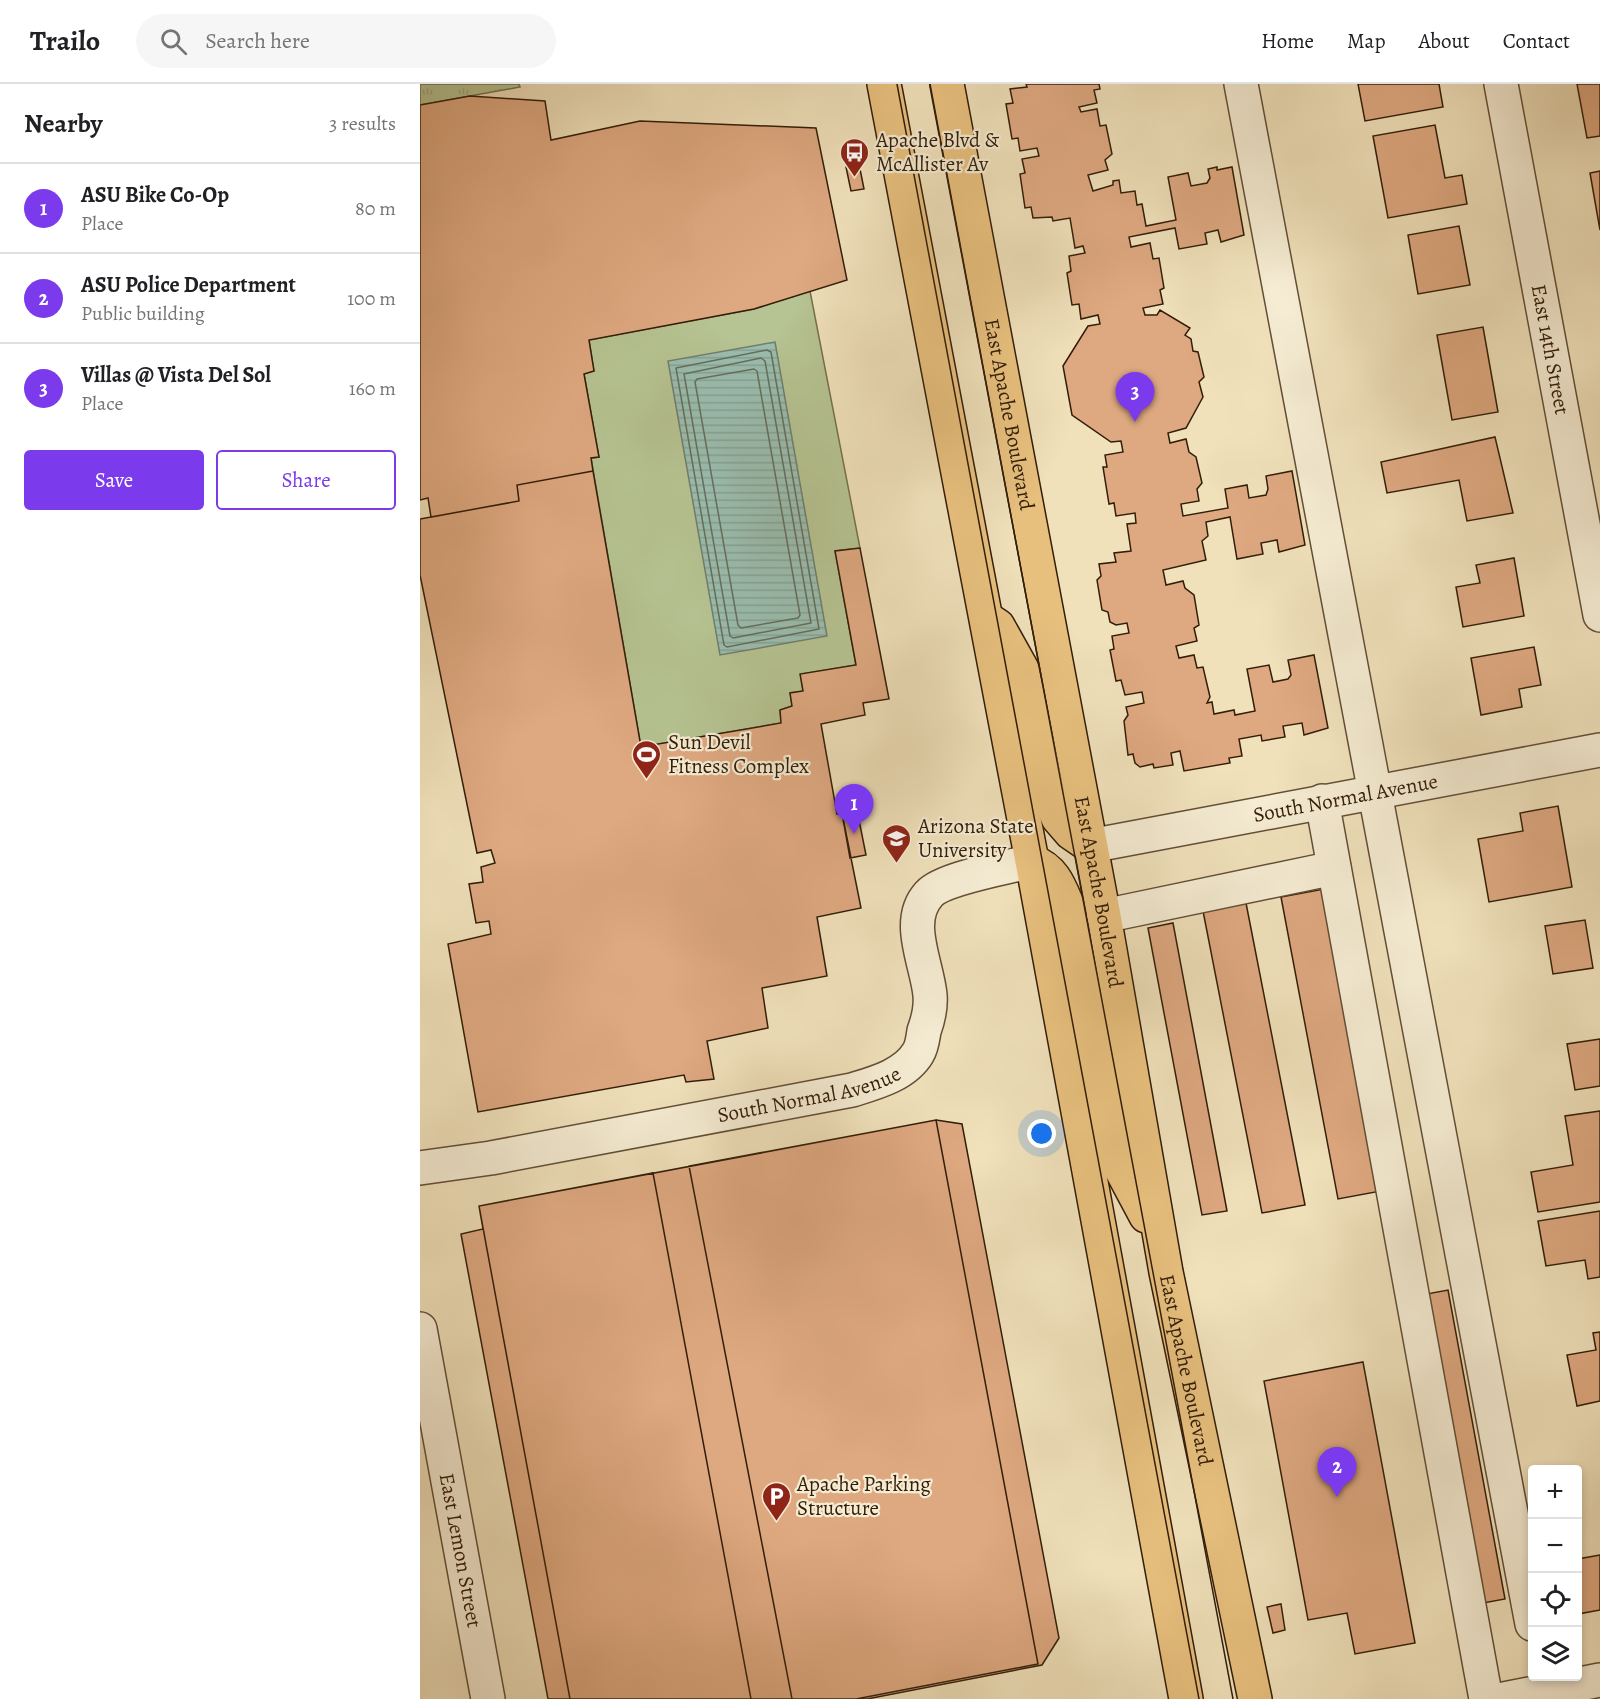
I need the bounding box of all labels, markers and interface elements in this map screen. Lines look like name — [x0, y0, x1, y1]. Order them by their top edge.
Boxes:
search box — [136, 14, 556, 68]
text: Trailo — [30, 22, 100, 60]
icon: search — [157, 25, 190, 58]
text: Search here — [205, 26, 310, 56]
text: Home — [1261, 27, 1314, 55]
text: Map — [1347, 27, 1385, 55]
text: About — [1418, 27, 1470, 55]
text: Contact — [1503, 27, 1570, 55]
text: Nearby — [24, 106, 103, 141]
text: 3 results — [329, 110, 396, 137]
place label: Apache Blvd & McAllister Av — [875, 126, 1000, 178]
bus stop icon: Apache Blvd & McAllister Av — [839, 136, 871, 178]
text: ASU Bike Co-Op — [81, 180, 229, 210]
text: 1 — [40, 195, 47, 222]
text: 80 m — [355, 195, 396, 222]
text: Place — [81, 210, 123, 237]
text: ASU Police Department — [81, 270, 296, 300]
street label: East 14th Street — [1525, 282, 1576, 417]
text: 2 — [39, 285, 48, 312]
text: 100 m — [347, 285, 396, 312]
text: Public building — [81, 300, 205, 327]
street label: East Apache Boulevard — [978, 316, 1041, 513]
text: Villas @ Vista Del Sol — [81, 360, 271, 390]
pin: 3 — [1116, 372, 1154, 422]
text: 3 — [39, 375, 48, 402]
text: 160 m — [349, 375, 396, 402]
text: Place — [81, 390, 123, 417]
button: Save — [24, 450, 204, 510]
button: Share — [216, 450, 396, 510]
place label: Sun Devil Fitness Complex — [668, 728, 809, 780]
sports icon: Sun Devil Fitness Complex — [631, 738, 663, 780]
street label: South Normal Avenue — [1251, 767, 1440, 829]
pin: 1 — [834, 784, 874, 834]
street label: East Apache Boulevard — [1068, 794, 1130, 991]
place label: Arizona State University — [917, 812, 1034, 864]
school or university icon: Arizona State University — [881, 822, 913, 864]
street label: South Normal Avenue — [715, 1059, 906, 1129]
your location — [1027, 1119, 1056, 1148]
street label: East Apache Boulevard — [1153, 1272, 1220, 1469]
pin: 2 — [1318, 1448, 1356, 1497]
map controls — [1528, 1465, 1582, 1681]
button: + — [1528, 1465, 1582, 1519]
place label: Apache Parking Structure — [796, 1470, 931, 1522]
street label: East Lemon Street — [433, 1471, 489, 1630]
parking icon: Apache Parking Structure — [760, 1480, 792, 1522]
button: − — [1528, 1519, 1582, 1573]
button: locate — [1528, 1573, 1582, 1627]
button: layers — [1528, 1627, 1582, 1681]

